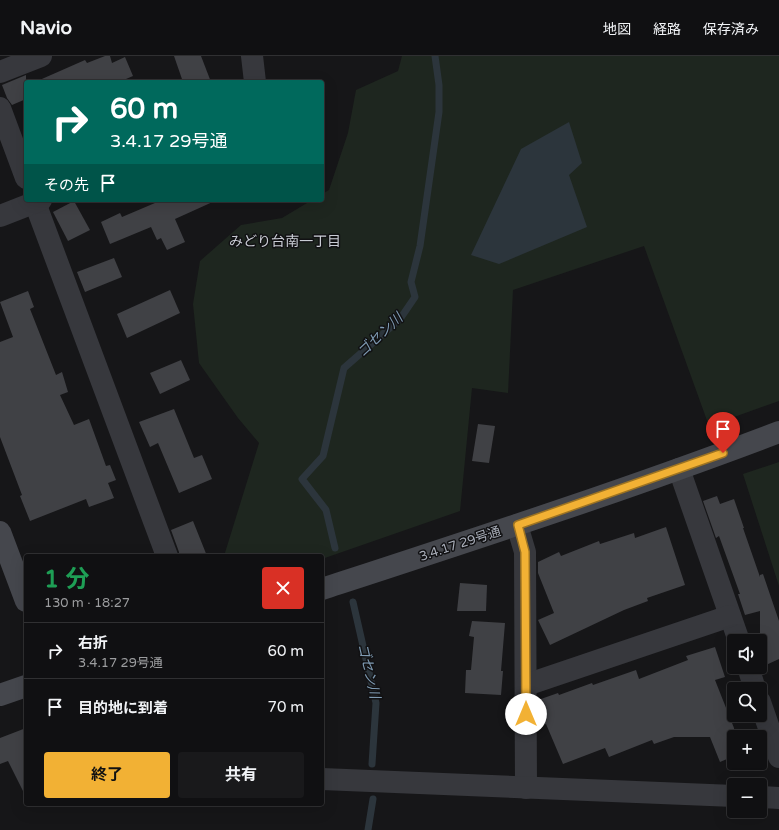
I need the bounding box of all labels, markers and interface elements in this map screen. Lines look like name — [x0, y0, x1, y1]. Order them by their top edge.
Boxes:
text: Navio — [20, 17, 72, 39]
text: 地図 — [603, 21, 631, 38]
text: 経路 — [653, 21, 681, 38]
text: 保存済み — [703, 21, 759, 38]
text: 60 m — [110, 92, 178, 126]
icon: right — [44, 96, 96, 148]
text: 3.4.17 29号通 — [110, 130, 228, 152]
icon: arrive — [97, 172, 119, 194]
text: その先 — [44, 176, 89, 194]
district label: みどり台南一丁目 — [229, 233, 341, 250]
water label: ゴセン川 — [354, 308, 408, 360]
pin — [706, 412, 740, 453]
icon: arrive — [712, 418, 734, 440]
street label: 3.4.17 29号通 — [417, 523, 503, 565]
text: 1 分 — [44, 565, 89, 594]
button: close — [262, 567, 304, 609]
text: 130 m · 18:27 — [44, 595, 130, 611]
text: 右折 — [78, 634, 108, 652]
map controls — [727, 634, 767, 818]
button: sound — [727, 634, 767, 674]
icon: right — [44, 640, 66, 662]
text: 60 m — [267, 642, 304, 660]
water label: ゴセン川 — [354, 642, 384, 702]
text: 3.4.17 29号通 — [78, 655, 163, 671]
button: search — [727, 682, 767, 722]
position arrow — [505, 693, 547, 735]
icon: arrive — [44, 696, 66, 718]
text: 70 m — [267, 698, 304, 716]
text: 目的地に到着 — [78, 699, 168, 717]
button: + — [727, 730, 767, 770]
button: 終了 — [44, 752, 170, 798]
button: 共有 — [178, 752, 304, 798]
button: − — [727, 778, 767, 818]

